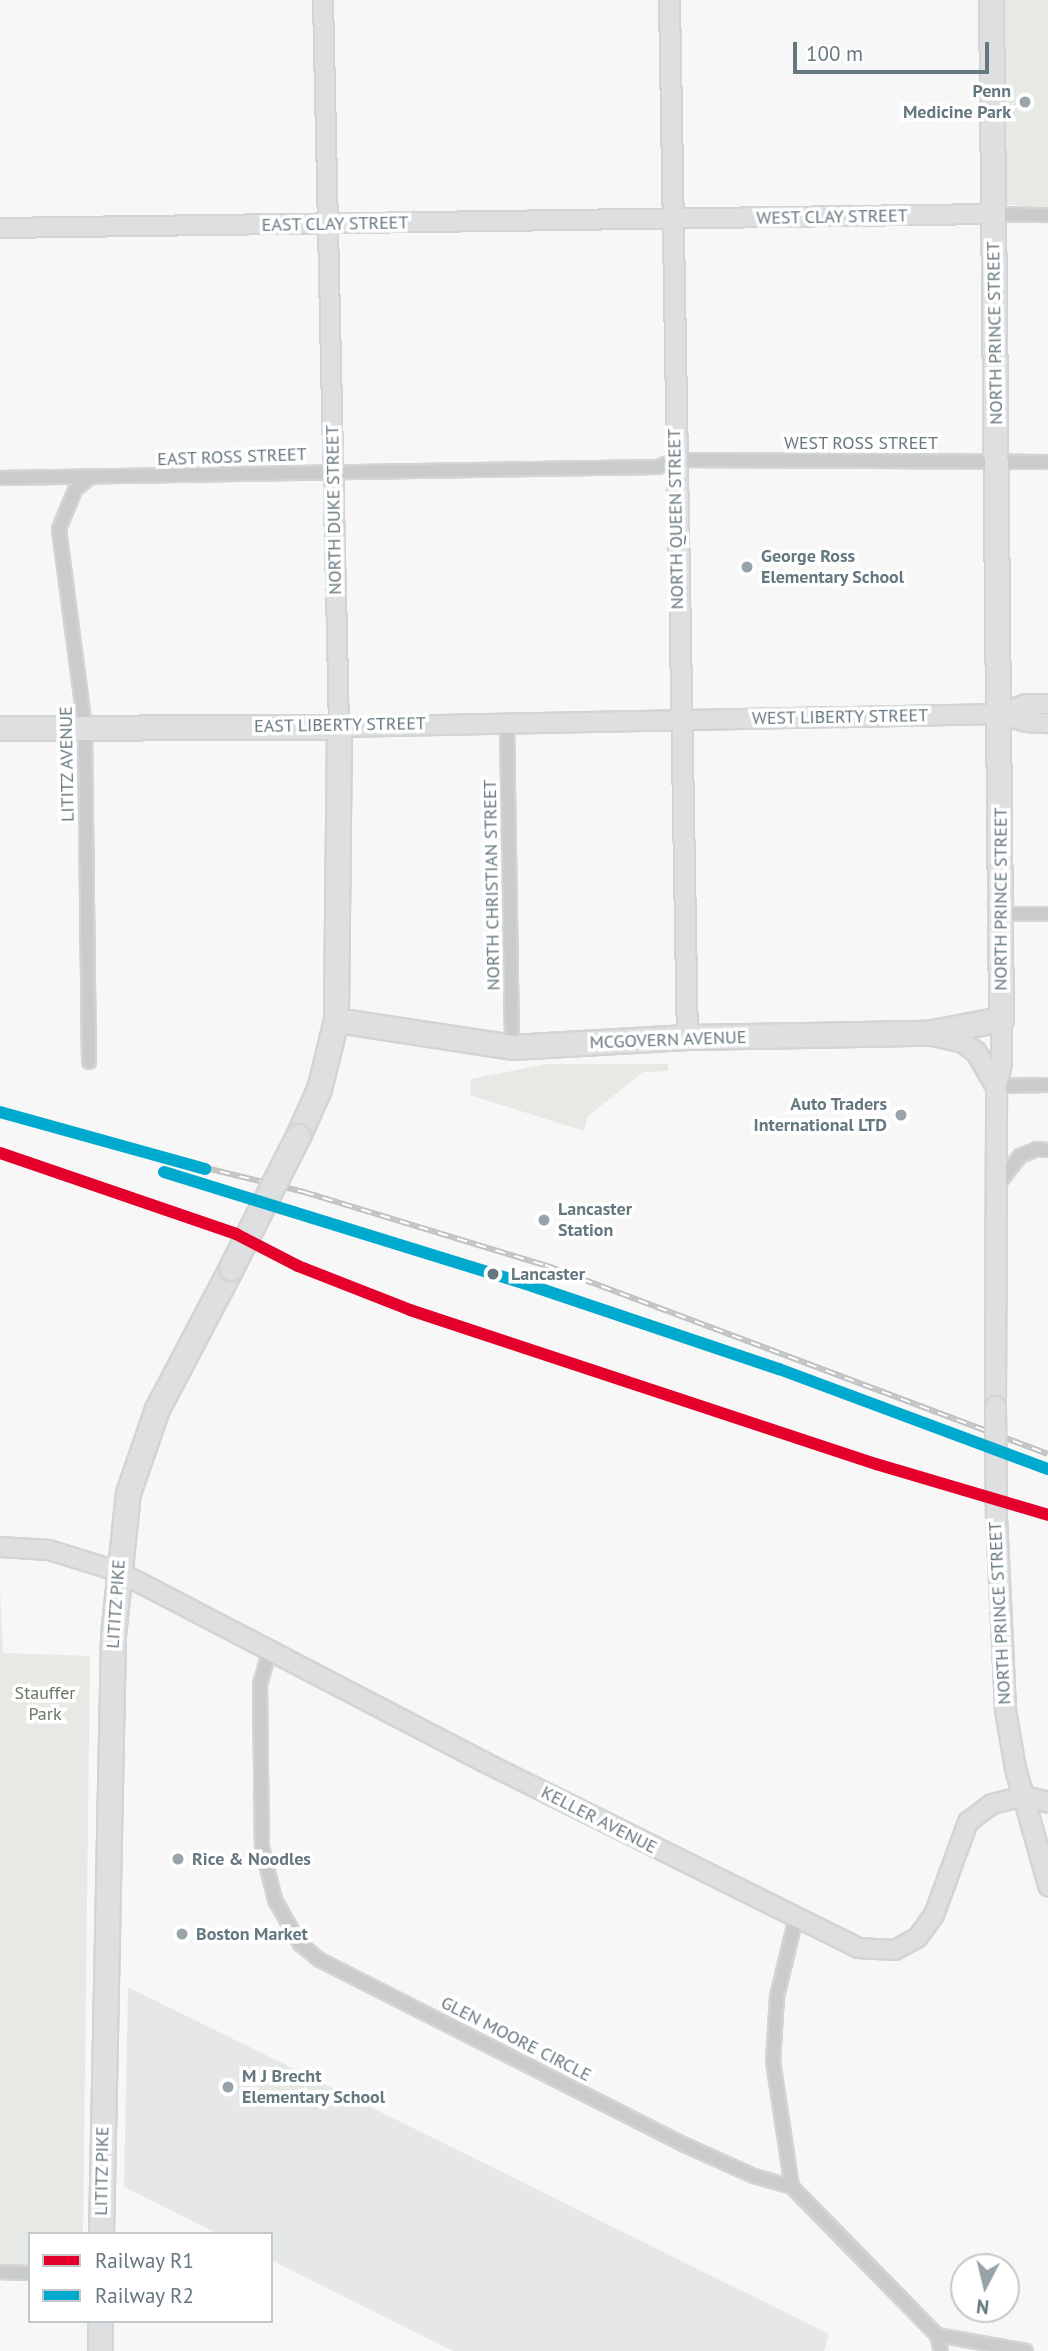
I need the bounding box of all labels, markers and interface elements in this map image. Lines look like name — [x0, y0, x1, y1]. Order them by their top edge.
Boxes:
scale bar — [796, 28, 992, 72]
text: 100 m — [806, 40, 863, 67]
place label: Penn Medicine Park — [903, 81, 1011, 124]
marker: Penn Medicine Park — [1017, 94, 1033, 110]
street label: WEST CLAY STREET — [756, 205, 908, 229]
street label: EAST CLAY STREET — [261, 212, 409, 236]
street label: NORTH PRINCE STREET — [983, 241, 1007, 425]
street label: NORTH DUKE STREET — [322, 425, 346, 595]
street label: NORTH QUEEN STREET — [664, 428, 688, 610]
street label: WEST ROSS STREET — [784, 432, 938, 454]
street label: EAST ROSS STREET — [157, 444, 307, 470]
place label: George Ross Elementary School — [761, 546, 905, 588]
marker: George Ross Elementary School — [739, 559, 755, 575]
street label: LITITZ AVENUE — [55, 705, 79, 823]
street label: WEST LIBERTY STREET — [751, 705, 929, 729]
street label: EAST LIBERTY STREET — [253, 713, 427, 737]
street label: NORTH CHRISTIAN STREET — [479, 779, 505, 991]
street label: NORTH PRINCE STREET — [990, 807, 1012, 991]
street label: MCGOVERN AVENUE — [589, 1026, 747, 1054]
place label: Auto Traders International LTD — [754, 1094, 887, 1136]
marker: Auto Traders International LTD — [893, 1107, 909, 1123]
place label: Lancaster Station — [558, 1199, 632, 1242]
marker: Lancaster Station — [536, 1212, 552, 1228]
marker: Lancaster — [481, 1262, 505, 1286]
place label: Lancaster — [511, 1263, 585, 1285]
street label: NORTH PRINCE STREET — [984, 1521, 1016, 1705]
street label: LITITZ PIKE — [102, 1558, 130, 1650]
park label: Stauffer Park — [15, 1683, 75, 1726]
street label: KELLER AVENUE — [537, 1781, 661, 1859]
place label: Rice & Noodles — [192, 1848, 311, 1870]
marker: Rice & Noodles — [170, 1851, 186, 1867]
place label: Boston Market — [196, 1923, 308, 1945]
marker: Boston Market — [174, 1926, 190, 1942]
street label: GLEN MOORE CIRCLE — [437, 1992, 595, 2086]
place label: M J Brecht Elementary School — [242, 2066, 386, 2108]
marker: M J Brecht Elementary School — [220, 2079, 236, 2095]
street label: LITITZ PIKE — [90, 2126, 114, 2216]
legend — [28, 2232, 273, 2323]
text: Railway R1 — [95, 2247, 194, 2274]
north arrow — [950, 2253, 1020, 2323]
text: Railway R2 — [95, 2282, 194, 2309]
text: N — [975, 2294, 990, 2320]

